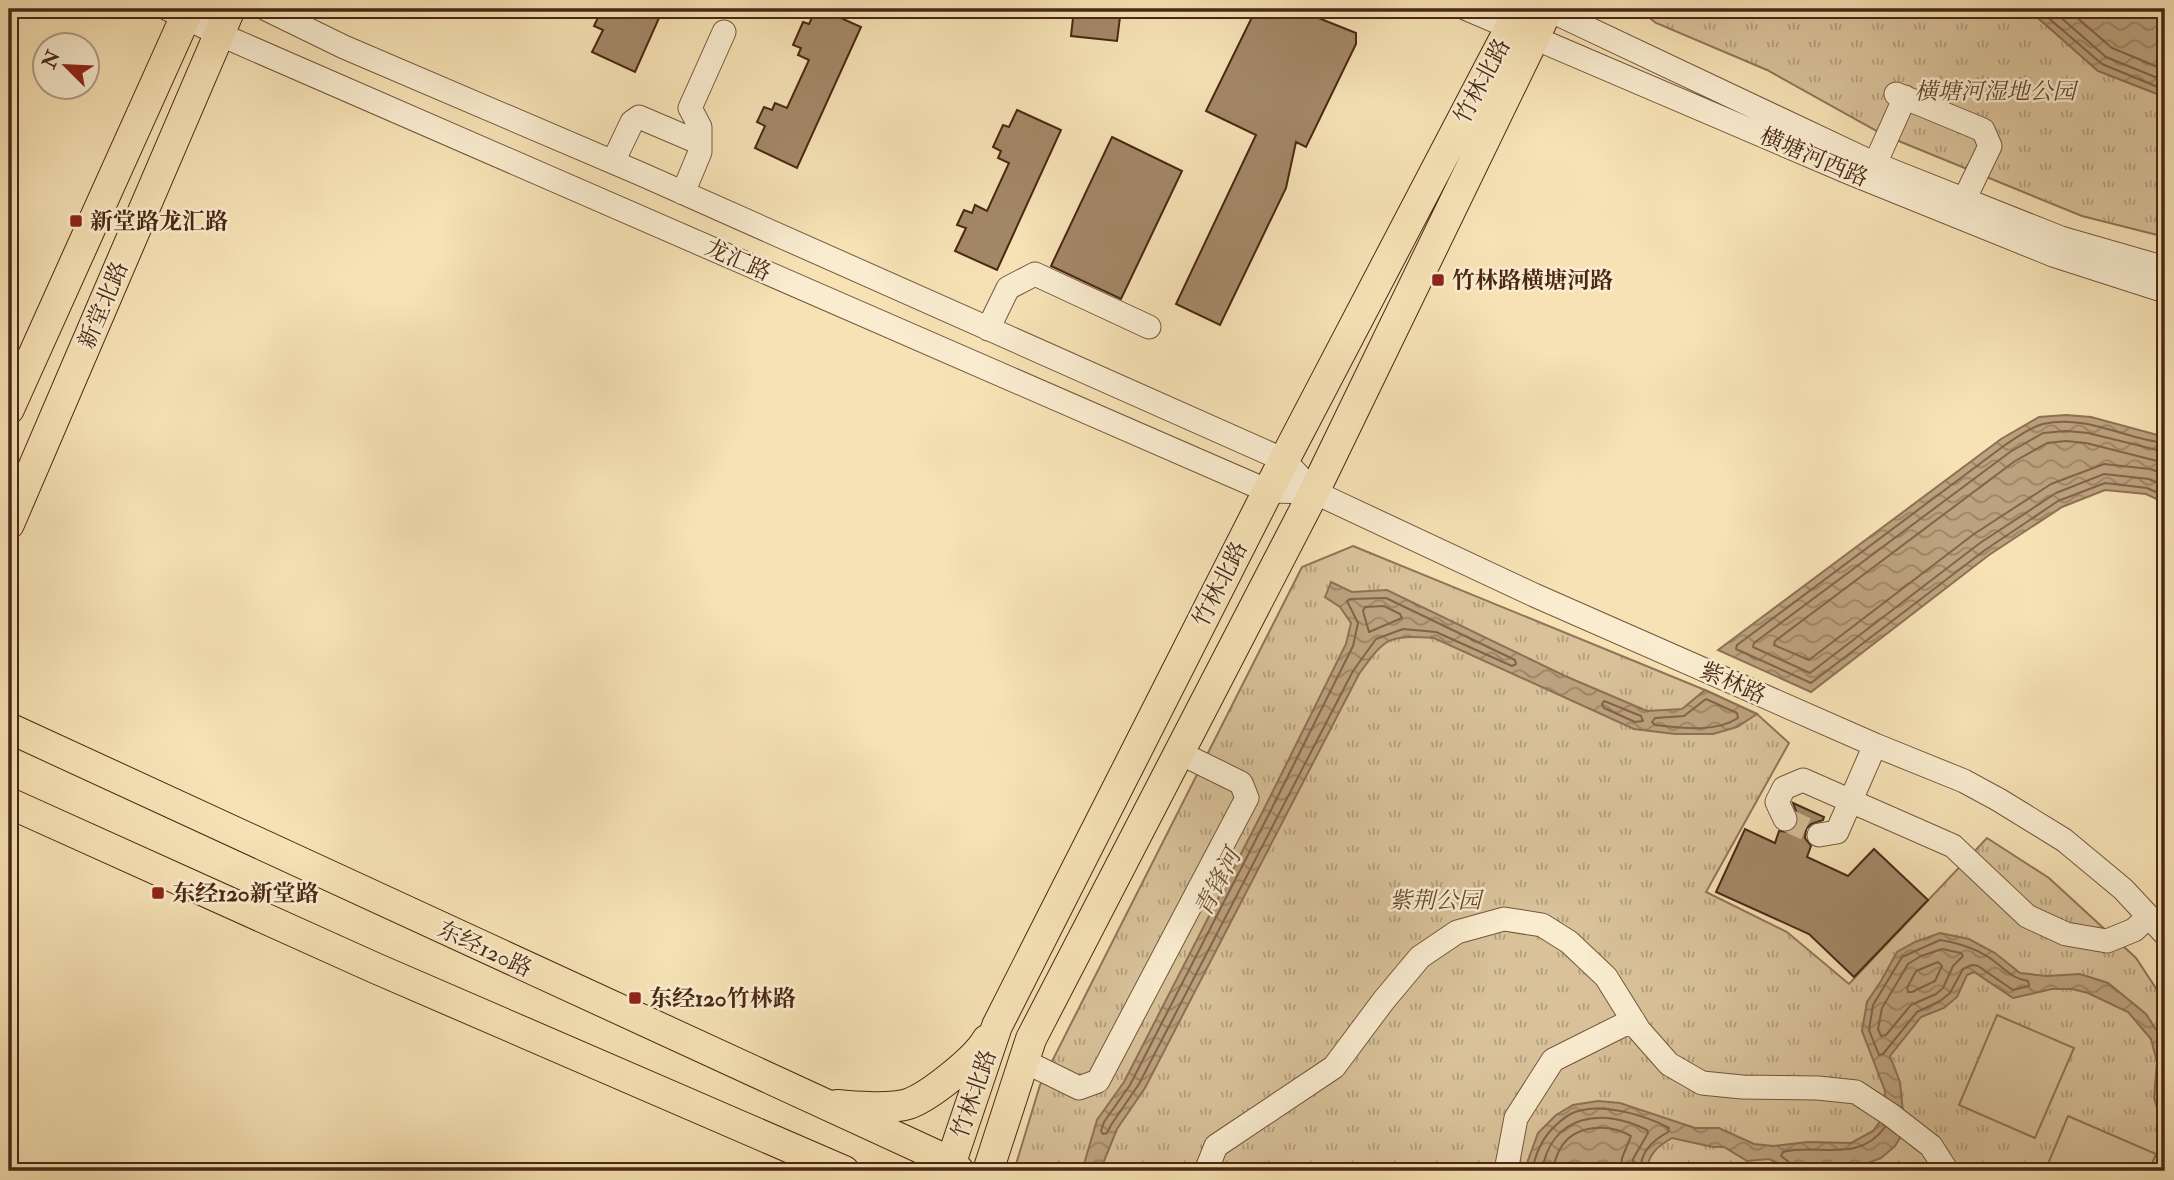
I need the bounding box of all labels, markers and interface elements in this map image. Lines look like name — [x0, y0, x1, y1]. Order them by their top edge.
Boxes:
north arrow — [32, 32, 102, 102]
street label: 竹林北路 — [1448, 34, 1516, 128]
text: N — [37, 46, 66, 73]
park label: 横塘河湿地公园 — [1915, 77, 2080, 106]
street label: 横塘河西路 — [1755, 121, 1873, 193]
place label: 新堂路龙汇路 — [90, 207, 228, 236]
marker: 新堂路龙汇路 — [68, 213, 84, 229]
street label: 龙汇路 — [701, 233, 775, 287]
street label: 新堂北路 — [72, 257, 134, 353]
place label: 竹林路横塘河路 — [1452, 266, 1613, 295]
marker: 竹林路横塘河路 — [1430, 272, 1446, 288]
street label: 竹林北路 — [1186, 536, 1254, 632]
street label: 紫林路 — [1696, 656, 1770, 710]
water label: 青锋河 — [1188, 840, 1250, 922]
place label: 东经120新堂路 — [172, 879, 319, 908]
marker: 东经120新堂路 — [150, 885, 166, 901]
park label: 紫荆公园 — [1389, 886, 1485, 915]
street label: 东经120路 — [433, 915, 537, 983]
place label: 东经120竹林路 — [649, 984, 796, 1013]
marker: 东经120竹林路 — [627, 990, 643, 1006]
street label: 竹林北路 — [945, 1046, 1003, 1142]

